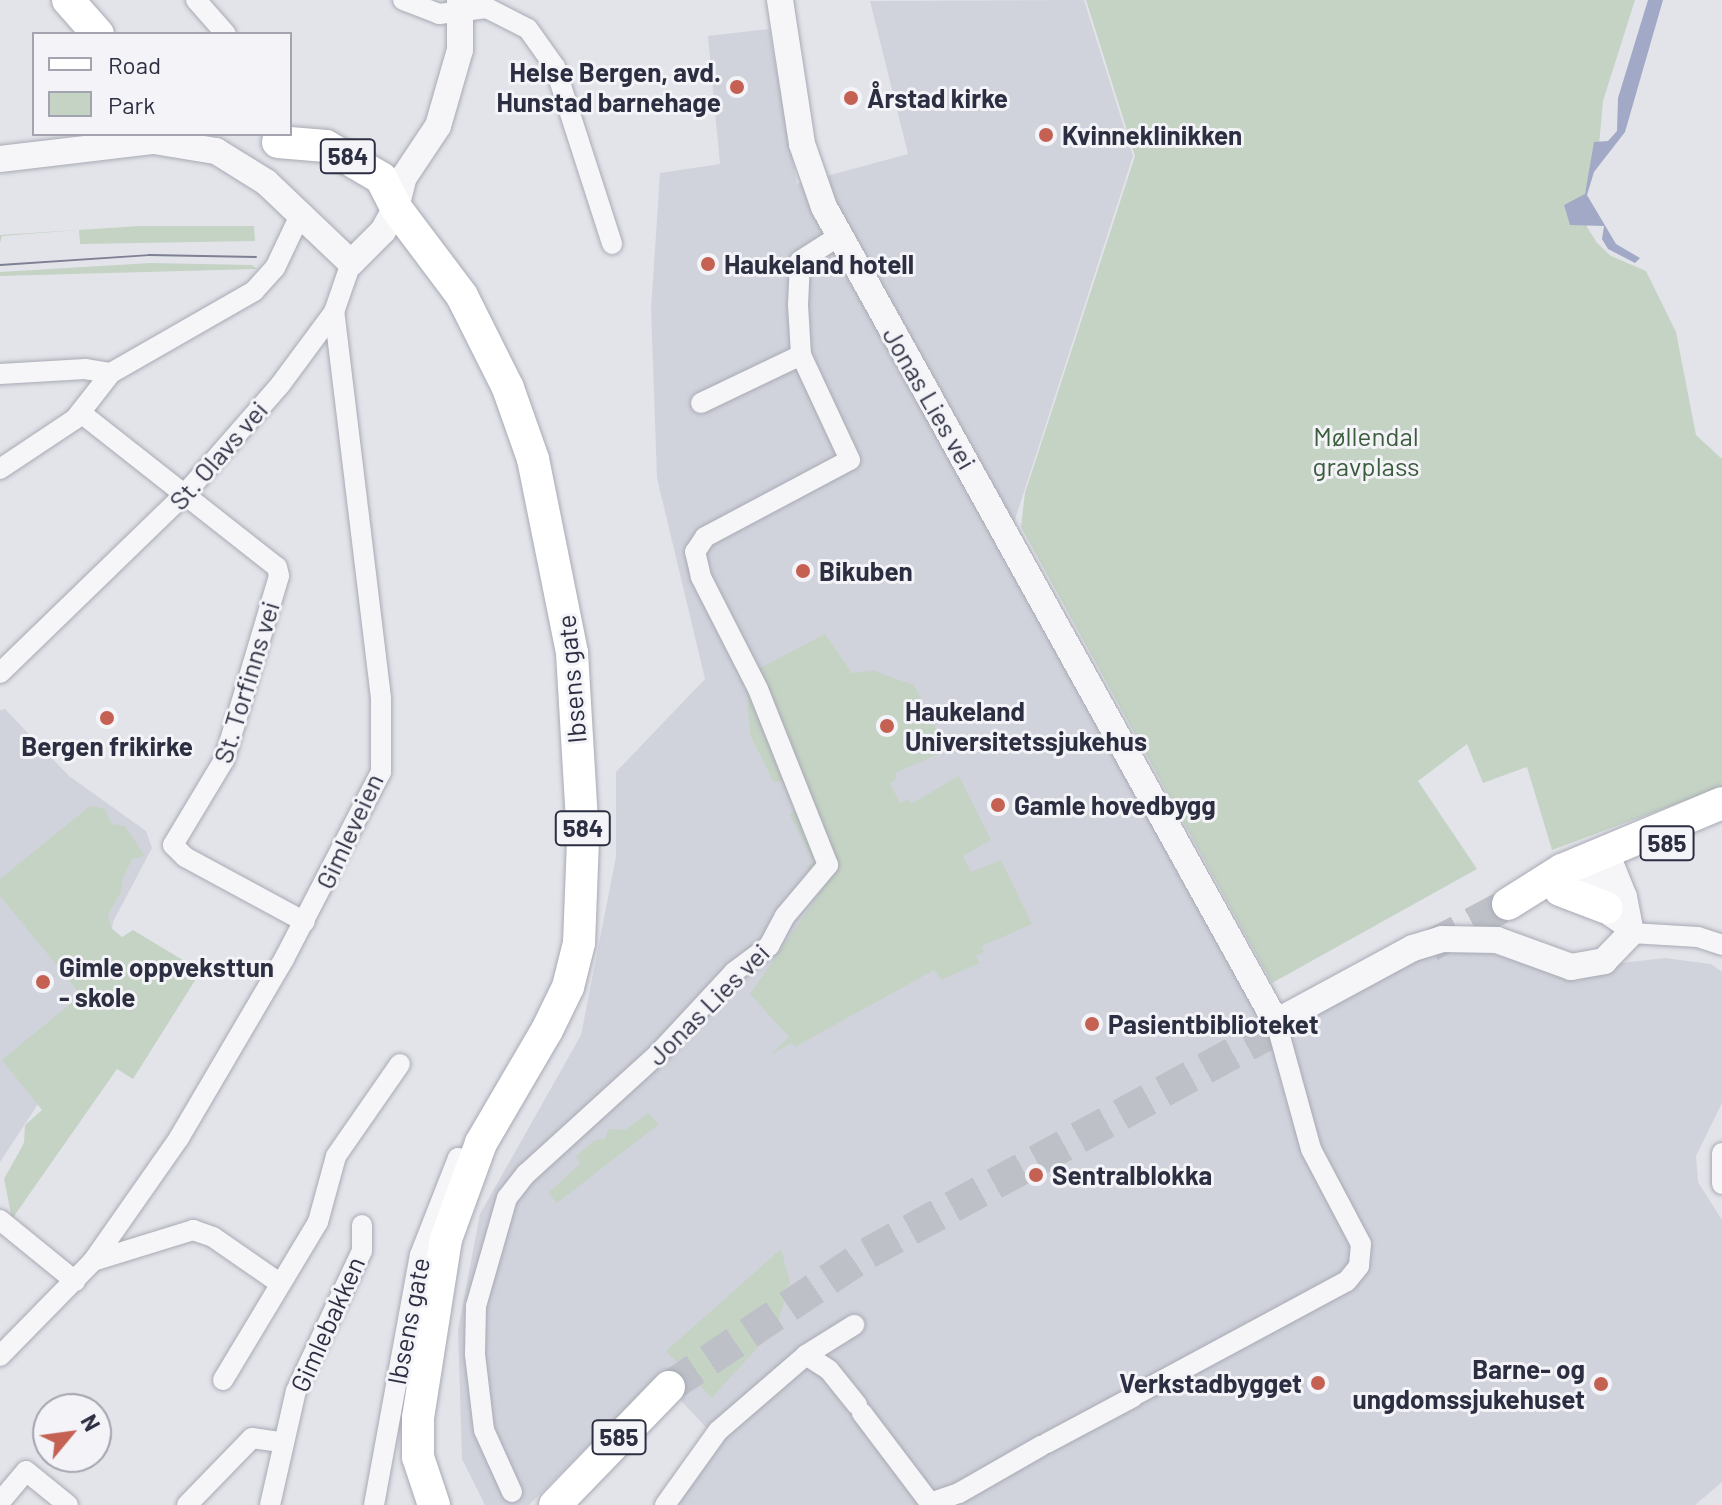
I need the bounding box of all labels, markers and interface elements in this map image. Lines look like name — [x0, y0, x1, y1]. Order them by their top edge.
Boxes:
legend — [32, 32, 292, 136]
text: Road — [108, 50, 161, 79]
place label: Helse Bergen, avd. Hunstad barnehage — [496, 56, 721, 118]
marker: Helse Bergen, avd. Hunstad barnehage — [728, 78, 746, 96]
place label: Årstad kirke — [867, 82, 1008, 114]
marker: Årstad kirke — [842, 89, 860, 107]
text: Park — [108, 90, 155, 119]
place label: Kvinneklinikken — [1062, 119, 1242, 151]
marker: Kvinneklinikken — [1037, 126, 1055, 144]
road number: 584 — [318, 136, 378, 176]
place label: Haukeland hotell — [724, 248, 914, 280]
marker: Haukeland hotell — [699, 255, 717, 273]
street label: Jonas Lies vei — [877, 321, 983, 475]
street label: St. Olavs vei — [162, 394, 274, 516]
park label: Møllendal gravplass — [1312, 420, 1420, 482]
place label: Bikuben — [819, 555, 913, 587]
marker: Bikuben — [794, 562, 812, 580]
street label: St. Torfinns vei — [207, 597, 285, 767]
street label: Ibsens gate — [550, 613, 592, 745]
place label: Haukeland Universitetssjukehus — [905, 695, 1147, 756]
marker: Bergen frikirke — [98, 709, 116, 727]
marker: Haukeland Universitetssjukehus — [876, 715, 898, 737]
place label: Bergen frikirke — [21, 730, 193, 762]
street label: Gimleveien — [309, 768, 389, 894]
place label: Gamle hovedbygg — [1014, 789, 1216, 821]
marker: Gamle hovedbygg — [989, 796, 1007, 814]
road number: 584 — [553, 808, 613, 848]
road number: 585 — [1639, 823, 1695, 863]
street label: Jonas Lies vei — [641, 937, 775, 1071]
place label: Gimle oppveksttun - skole — [59, 951, 274, 1012]
marker: Gimle oppveksttun - skole — [34, 973, 52, 991]
place label: Pasientbiblioteket — [1108, 1008, 1319, 1040]
marker: Pasientbiblioteket — [1083, 1015, 1101, 1033]
place label: Sentralblokka — [1052, 1159, 1212, 1191]
marker: Sentralblokka — [1027, 1166, 1045, 1184]
street label: Gimlebakken — [283, 1252, 371, 1396]
street label: Ibsens gate — [380, 1255, 436, 1387]
place label: Barne- og ungdomssjukehuset — [1352, 1353, 1585, 1414]
place label: Verkstadbygget — [1119, 1367, 1302, 1399]
marker: Verkstadbygget — [1309, 1374, 1327, 1392]
marker: Barne- og ungdomssjukehuset — [1592, 1375, 1610, 1393]
north arrow — [32, 1393, 112, 1473]
text: N — [76, 1410, 106, 1435]
road number: 585 — [591, 1417, 647, 1457]

